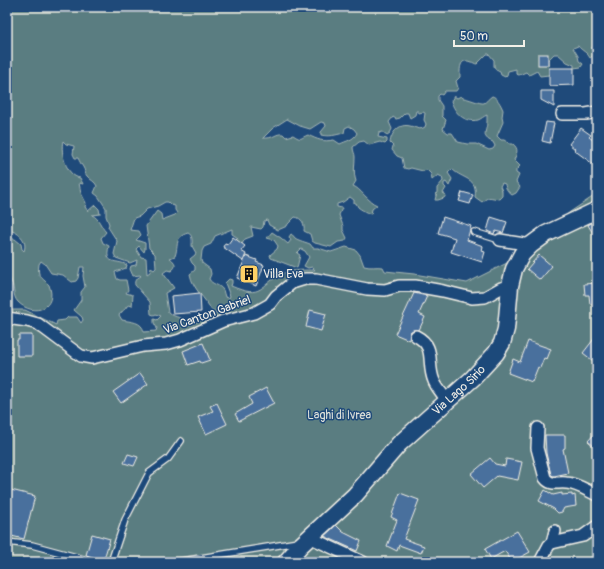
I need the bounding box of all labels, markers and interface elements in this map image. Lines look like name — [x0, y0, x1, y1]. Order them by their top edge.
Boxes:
scale bar — [454, 22, 524, 48]
text: 50 m — [460, 29, 488, 44]
building icon: Villa Eva — [238, 263, 260, 285]
place label: Villa Eva — [263, 267, 304, 282]
street label: Via Canton Gabriel — [161, 292, 253, 338]
street label: Via Lago Sirio — [429, 362, 489, 418]
park label: Laghi di Ivrea — [307, 408, 371, 423]

